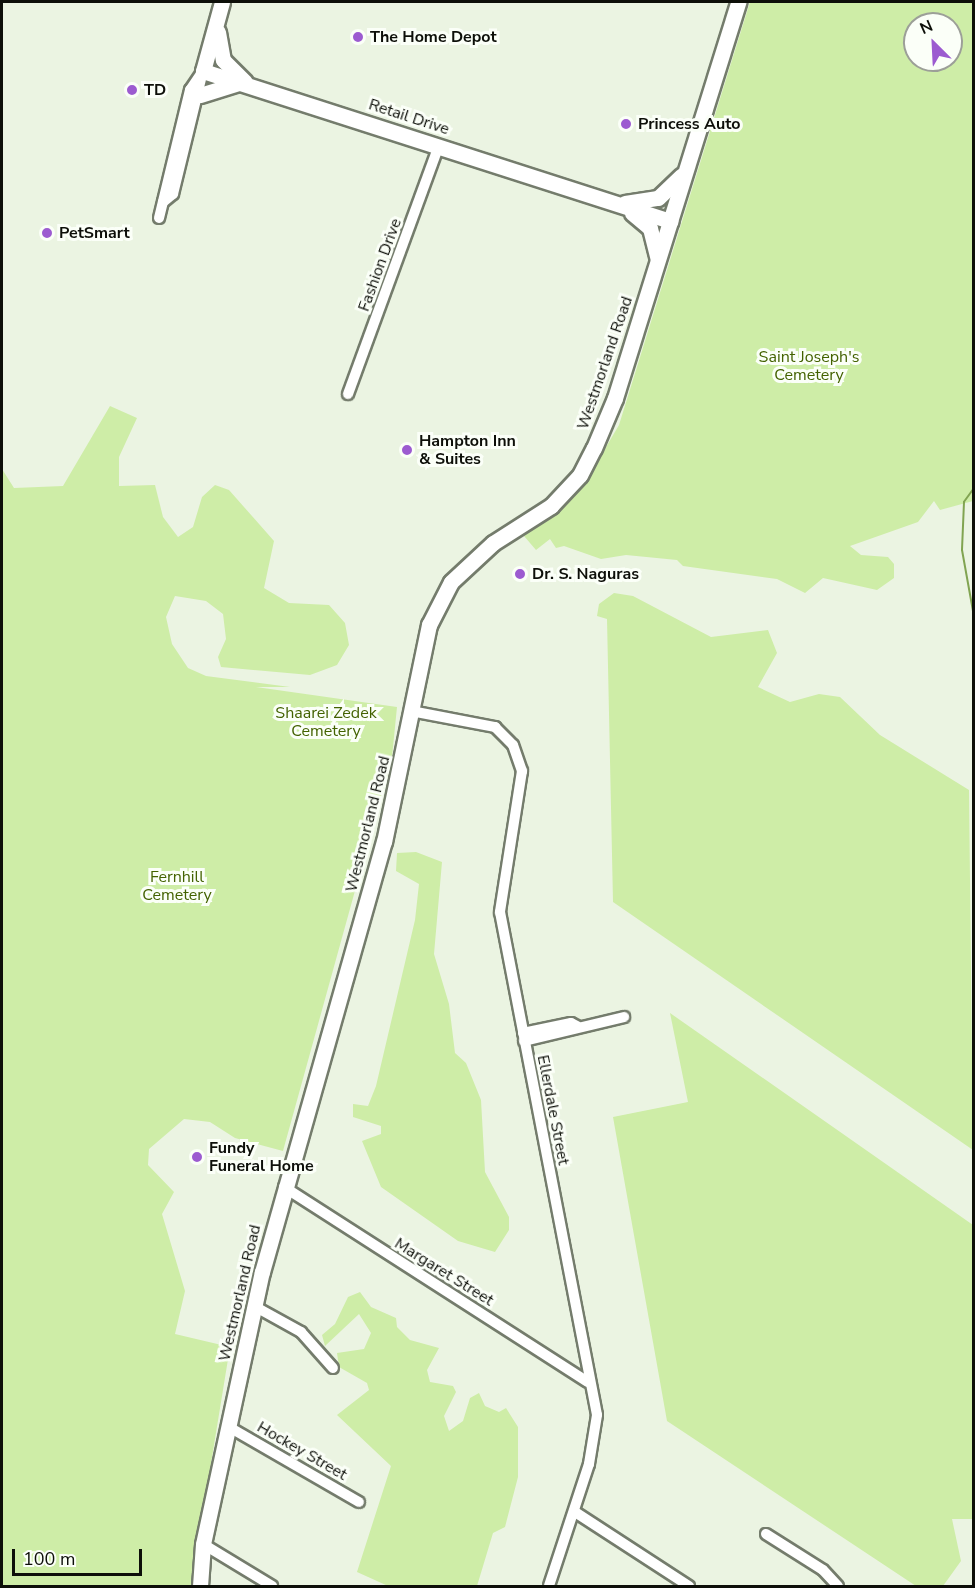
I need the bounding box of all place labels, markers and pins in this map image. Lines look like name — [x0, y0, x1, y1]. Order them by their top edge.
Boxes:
place label: The Home Depot — [370, 27, 497, 47]
marker: The Home Depot — [351, 30, 365, 44]
place label: TD — [144, 80, 166, 100]
marker: TD — [125, 83, 139, 97]
place label: Princess Auto — [638, 114, 740, 134]
marker: Princess Auto — [619, 117, 633, 131]
place label: PetSmart — [59, 223, 130, 243]
marker: PetSmart — [40, 226, 54, 240]
place label: Hampton Inn & Suites — [419, 431, 516, 469]
marker: Hampton Inn & Suites — [400, 443, 414, 457]
place label: Dr. S. Naguras — [532, 564, 639, 584]
marker: Dr. S. Naguras — [513, 567, 527, 581]
place label: Fundy Funeral Home — [209, 1138, 314, 1176]
marker: Fundy Funeral Home — [190, 1150, 204, 1164]

